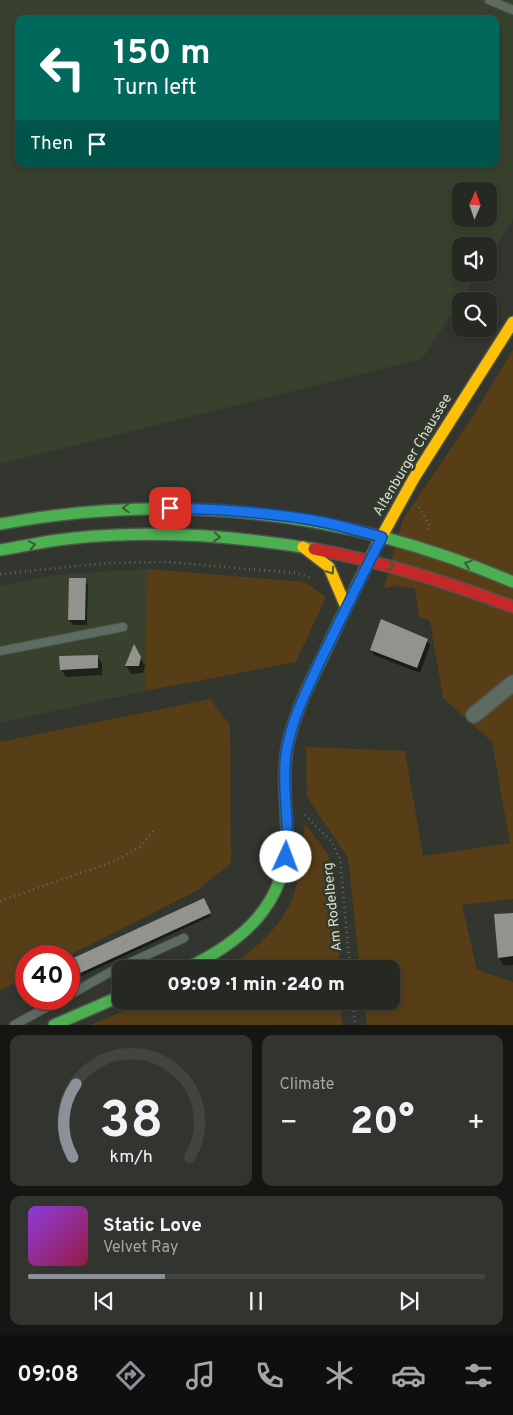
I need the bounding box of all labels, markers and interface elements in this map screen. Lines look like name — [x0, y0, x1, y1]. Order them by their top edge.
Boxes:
text: 150 m — [113, 32, 211, 76]
icon: left — [30, 35, 95, 100]
text: Turn left — [113, 75, 196, 102]
icon: arrive — [83, 130, 111, 158]
text: Then — [30, 132, 73, 156]
north arrow — [452, 182, 498, 228]
map controls — [452, 182, 497, 337]
button: sound — [452, 237, 497, 282]
button: search — [452, 292, 497, 337]
street label: Altenburger Chaussee — [370, 391, 456, 519]
pin — [149, 487, 191, 529]
icon: arrive — [156, 494, 184, 522]
one-way arrow — [122, 503, 130, 514]
one-way arrow — [213, 532, 221, 543]
one-way arrow — [27, 541, 36, 551]
one-way arrow — [387, 560, 396, 571]
one-way arrow — [464, 560, 473, 570]
one-way arrow — [324, 566, 334, 575]
position arrow — [259, 830, 311, 882]
street label: Am Rodelberg — [320, 862, 346, 952]
speed limit sign: 40 — [15, 945, 80, 1010]
text: 09:09 · 1 min · 240 m — [167, 973, 345, 997]
text: Climate — [280, 1075, 334, 1095]
text: 38 — [99, 1090, 163, 1156]
text: 20° — [350, 1099, 414, 1148]
text: − — [280, 1106, 298, 1142]
text: + — [467, 1106, 485, 1142]
text: km/h — [109, 1146, 152, 1169]
text: Static Love — [103, 1214, 202, 1238]
text: Velvet Ray — [103, 1238, 178, 1258]
icon: previous — [90, 1287, 118, 1315]
icon: pause — [242, 1287, 270, 1315]
icon: next — [395, 1287, 423, 1315]
icon: directions — [113, 1358, 148, 1393]
icon: music — [183, 1358, 218, 1393]
icon: phone — [252, 1358, 287, 1393]
icon: climate — [322, 1358, 357, 1393]
icon: car — [391, 1358, 426, 1393]
icon: filters — [461, 1358, 496, 1393]
text: 09:08 — [17, 1362, 79, 1389]

